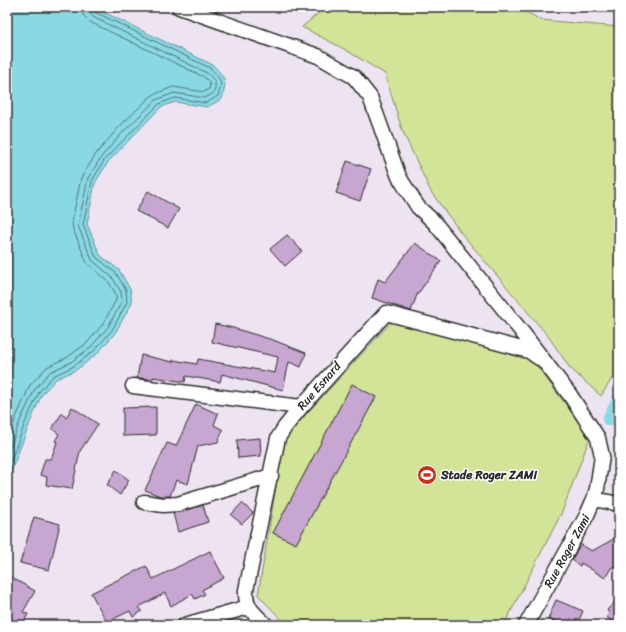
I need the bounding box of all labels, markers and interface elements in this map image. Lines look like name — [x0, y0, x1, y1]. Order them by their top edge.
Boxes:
street label: Rue Esnard — [291, 355, 348, 415]
sports icon: Stade Roger ZAMI — [416, 464, 438, 486]
place label: Stade Roger ZAMI — [440, 464, 537, 486]
street label: Rue Roger Zami — [538, 509, 597, 592]

